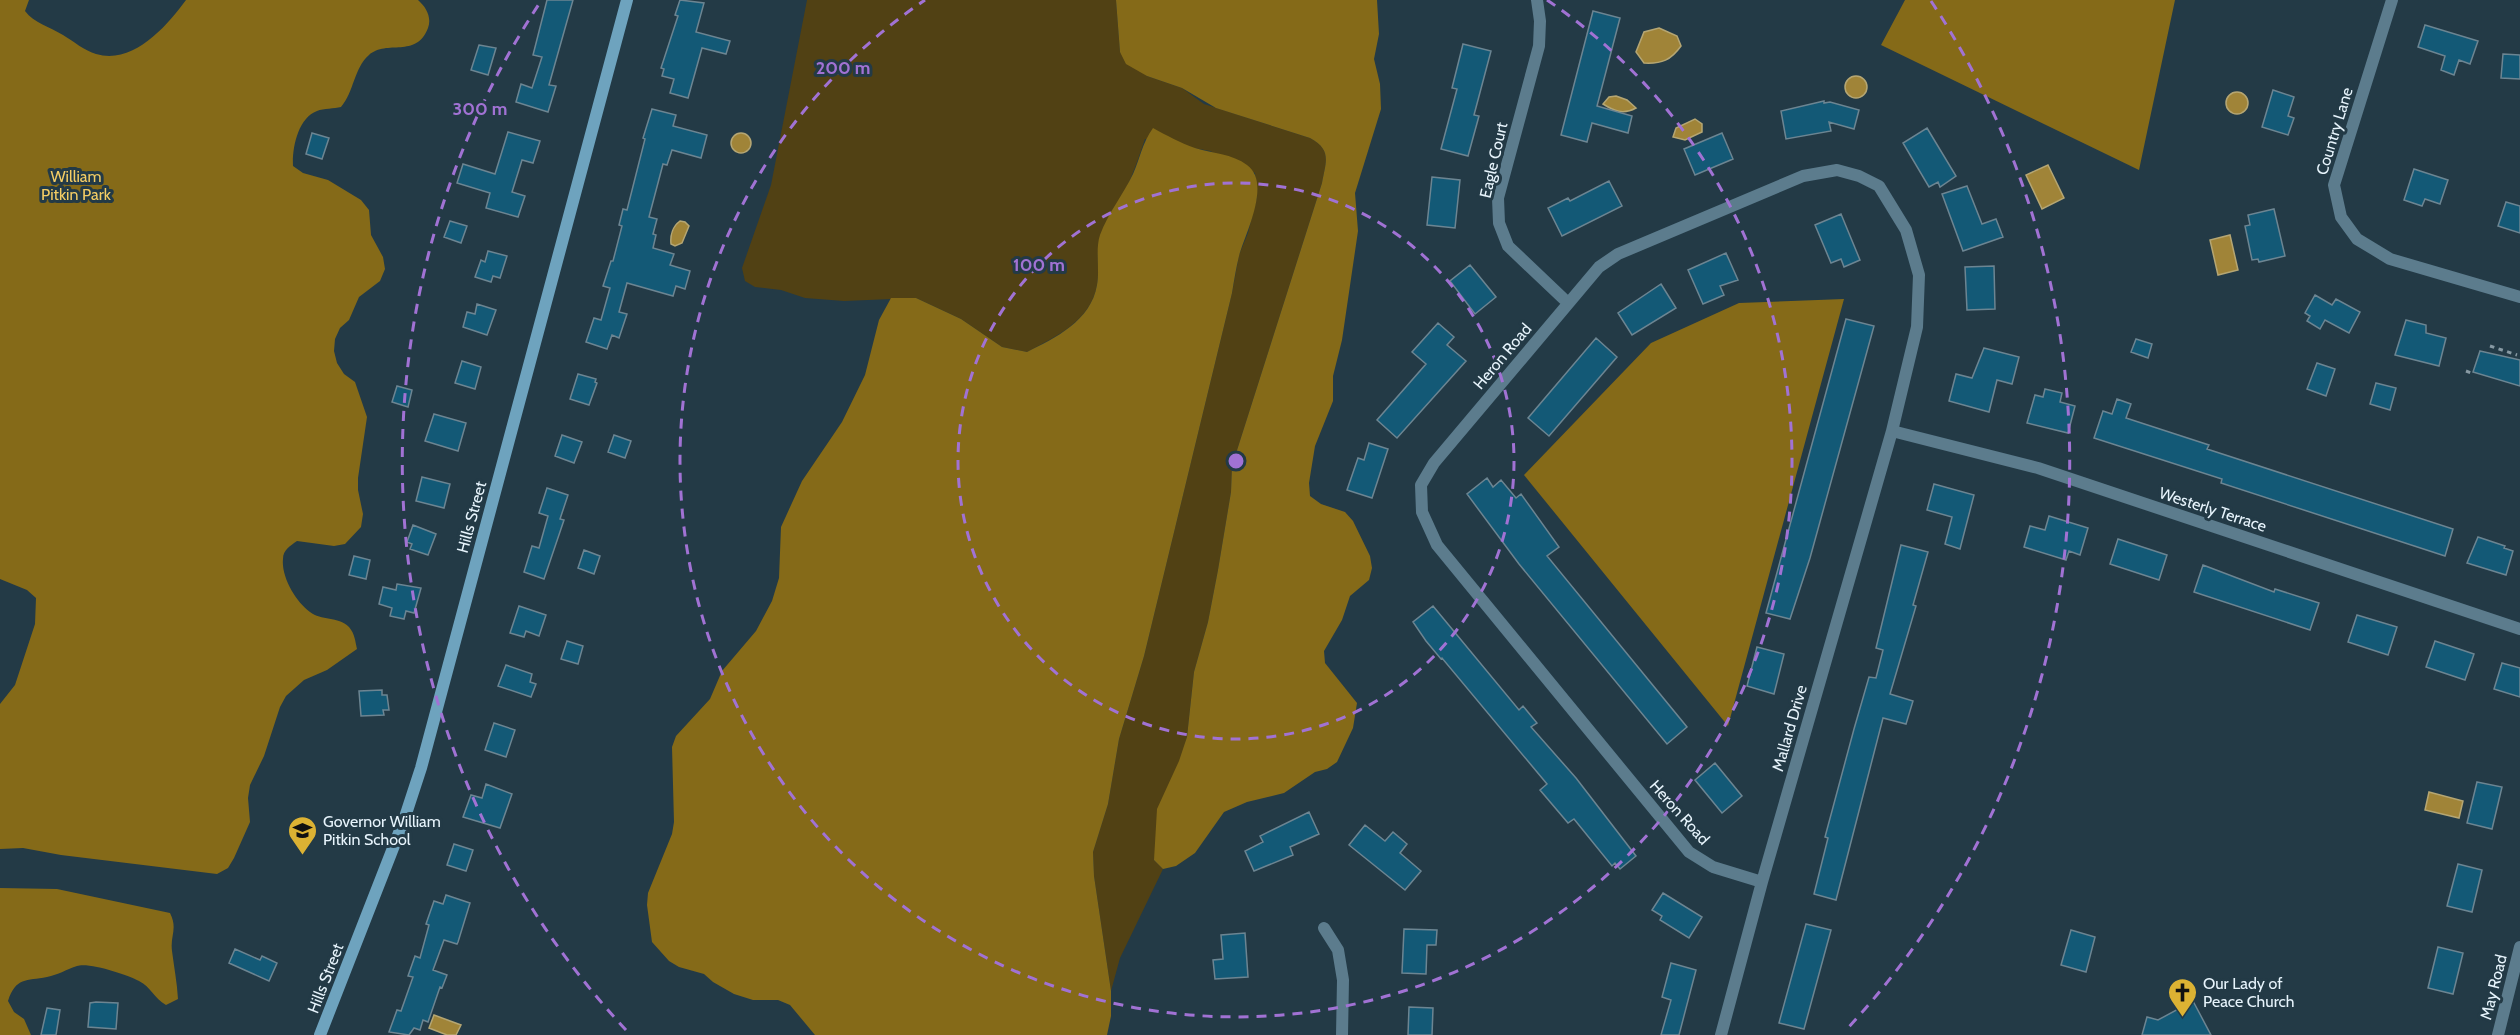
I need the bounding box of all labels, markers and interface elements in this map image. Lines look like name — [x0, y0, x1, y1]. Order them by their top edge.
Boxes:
text: 200 m — [816, 57, 870, 79]
street label: Country Lane — [2312, 85, 2357, 177]
text: 300 m — [453, 98, 507, 120]
street label: Eagle Court — [1476, 120, 1512, 200]
park label: William Pitkin Park — [41, 167, 112, 204]
text: 100 m — [1013, 254, 1065, 276]
street label: Heron Road — [1469, 320, 1535, 393]
centre of rings — [1226, 451, 1246, 471]
street label: Hills Street — [453, 479, 490, 555]
street label: Westerly Terrace — [2157, 483, 2269, 536]
street label: Mallard Drive — [1768, 683, 1811, 774]
street label: Heron Road — [1646, 776, 1714, 848]
place label: Governor William Pitkin School — [323, 812, 441, 849]
school or university icon: Governor William Pitkin School — [286, 814, 318, 856]
street label: Hills Street — [303, 940, 348, 1016]
street label: May Road — [2476, 952, 2511, 1022]
place label: Our Lady of Peace Church — [2203, 974, 2294, 1011]
church icon: Our Lady of Peace Church — [2166, 976, 2198, 1018]

